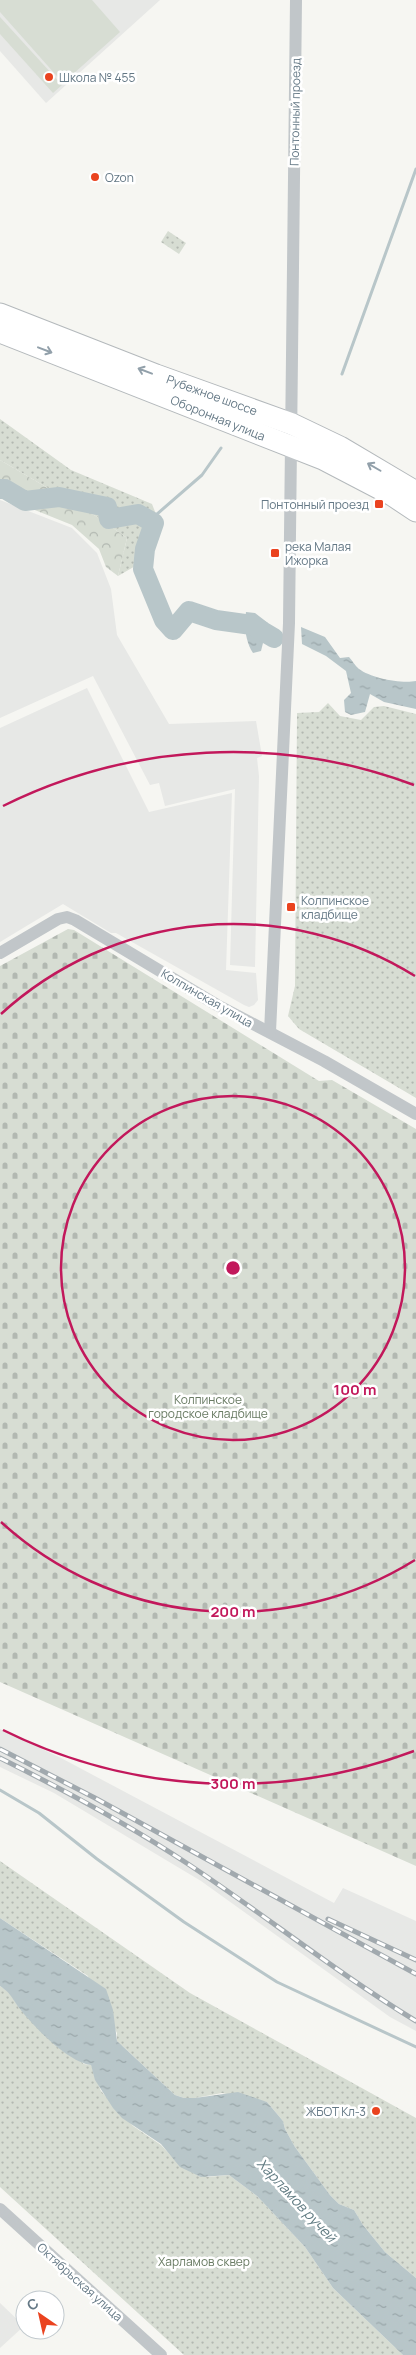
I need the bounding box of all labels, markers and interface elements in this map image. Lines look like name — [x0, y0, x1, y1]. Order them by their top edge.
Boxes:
street label: Понтонный проезд — [286, 58, 304, 166]
place label: Школа № 455 — [59, 69, 135, 86]
marker: Школа № 455 — [43, 71, 55, 83]
place label: Ozon — [105, 169, 134, 186]
marker: Ozon — [89, 171, 101, 183]
one-way arrow — [37, 346, 53, 355]
one-way arrow — [138, 365, 153, 375]
street label: Рубежное шоссе — [164, 371, 260, 419]
street label: Оборонная улица — [168, 391, 268, 445]
one-way arrow — [367, 462, 382, 471]
place label: Понтонный проезд — [261, 496, 369, 513]
marker: Понтонный проезд — [373, 498, 385, 510]
place label: река Малая Ижорка — [285, 538, 351, 569]
marker: река Малая Ижорка — [269, 547, 281, 559]
place label: Колпинское кладбище — [301, 892, 369, 923]
marker: Колпинское кладбище — [285, 901, 297, 913]
street label: Колпинская улица — [158, 965, 256, 1031]
centre of rings — [224, 1259, 242, 1277]
text: 100 m — [334, 1379, 376, 1400]
park label: Колпинское городское кладбище — [148, 1391, 268, 1422]
text: 200 m — [210, 1601, 256, 1622]
text: 300 m — [211, 1773, 255, 1794]
place label: ЖБОТ Кл-3 — [306, 2103, 366, 2120]
marker: ЖБОТ Кл-3 — [370, 2105, 382, 2117]
water label: Харламов ручей — [253, 2154, 341, 2247]
street label: Октябрьская улица — [34, 2239, 126, 2325]
park label: Харламов сквер — [158, 2253, 250, 2270]
north arrow — [15, 2290, 65, 2340]
text: С — [23, 2293, 42, 2315]

